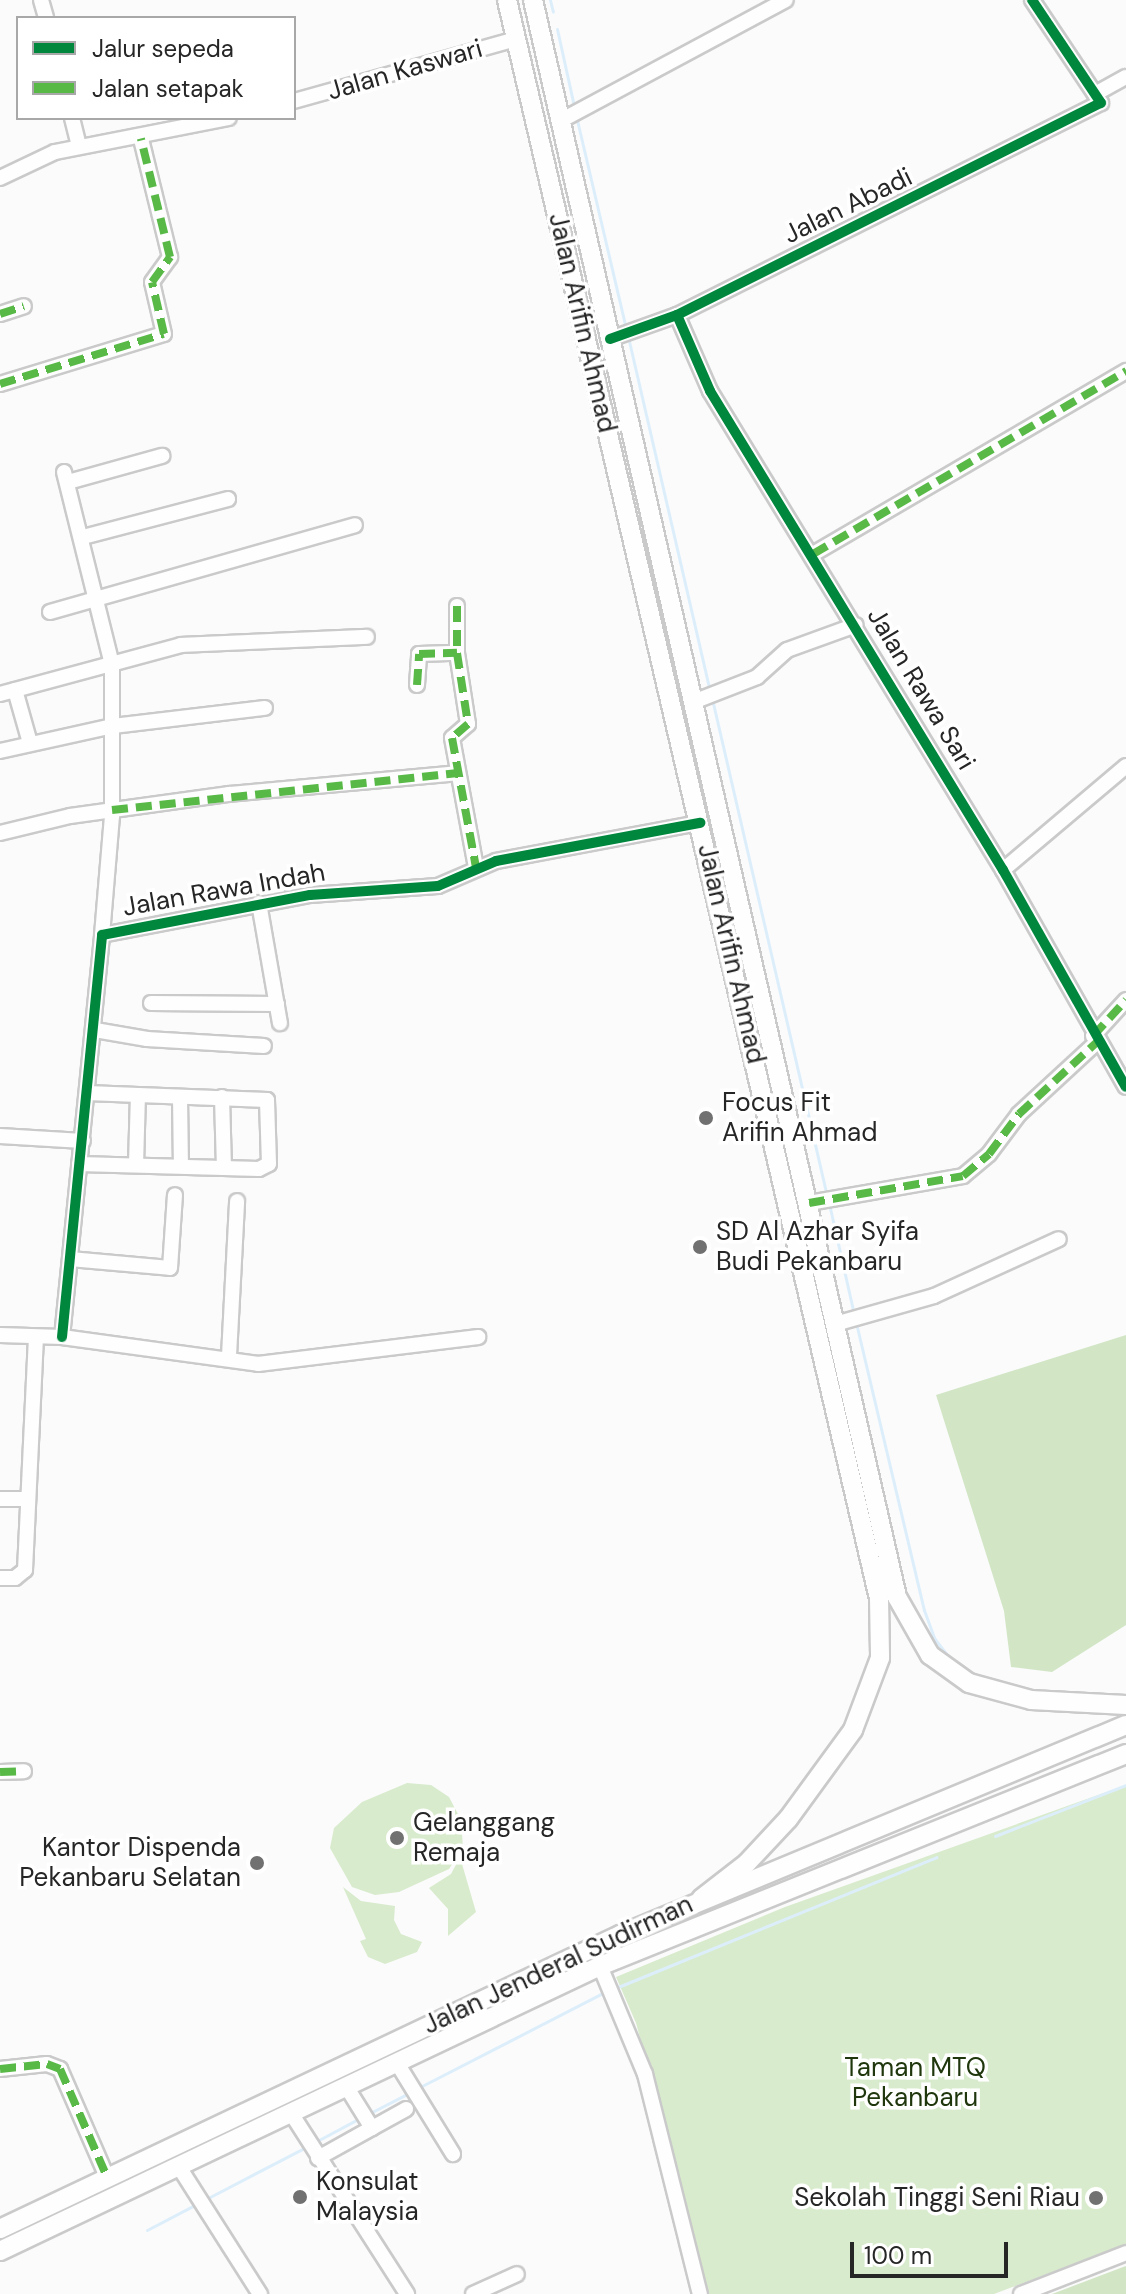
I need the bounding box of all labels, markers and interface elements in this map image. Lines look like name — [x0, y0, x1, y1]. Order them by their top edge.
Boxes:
legend — [16, 16, 296, 120]
text: Jalur sepeda — [92, 33, 234, 64]
street label: Jalan Kaswari — [324, 33, 486, 107]
text: Jalan setapak — [92, 73, 244, 104]
street label: Jalan Abadi — [779, 161, 917, 251]
street label: Jalan Arifin Ahmad — [542, 210, 622, 436]
street label: Jalan Rawa Sari — [860, 602, 982, 776]
street label: Jalan Arifin Ahmad — [691, 841, 771, 1067]
street label: Jalan Rawa Indah — [120, 857, 328, 923]
place label: Focus Fit Arifin Ahmad — [722, 1087, 877, 1148]
marker: Focus Fit Arifin Ahmad — [697, 1109, 715, 1127]
place label: SD Al Azhar Syifa Budi Pekanbaru — [716, 1216, 919, 1278]
marker: SD Al Azhar Syifa Budi Pekanbaru — [691, 1238, 709, 1256]
place label: Gelanggang Remaja — [413, 1807, 555, 1868]
marker: Gelanggang Remaja — [388, 1829, 406, 1847]
place label: Kantor Dispenda Pekanbaru Selatan — [19, 1832, 241, 1894]
marker: Kantor Dispenda Pekanbaru Selatan — [248, 1854, 266, 1872]
street label: Jalan Jenderal Sudirman — [418, 1889, 698, 2041]
park label: Taman MTQ Pekanbaru — [844, 2052, 986, 2114]
place label: Konsulat Malaysia — [316, 2166, 419, 2228]
place label: Sekolah Tinggi Seni Riau — [794, 2182, 1080, 2214]
marker: Konsulat Malaysia — [291, 2188, 309, 2206]
marker: Sekolah Tinggi Seni Riau — [1087, 2189, 1105, 2207]
scale bar — [854, 2226, 1012, 2276]
text: 100 m — [864, 2240, 932, 2271]

